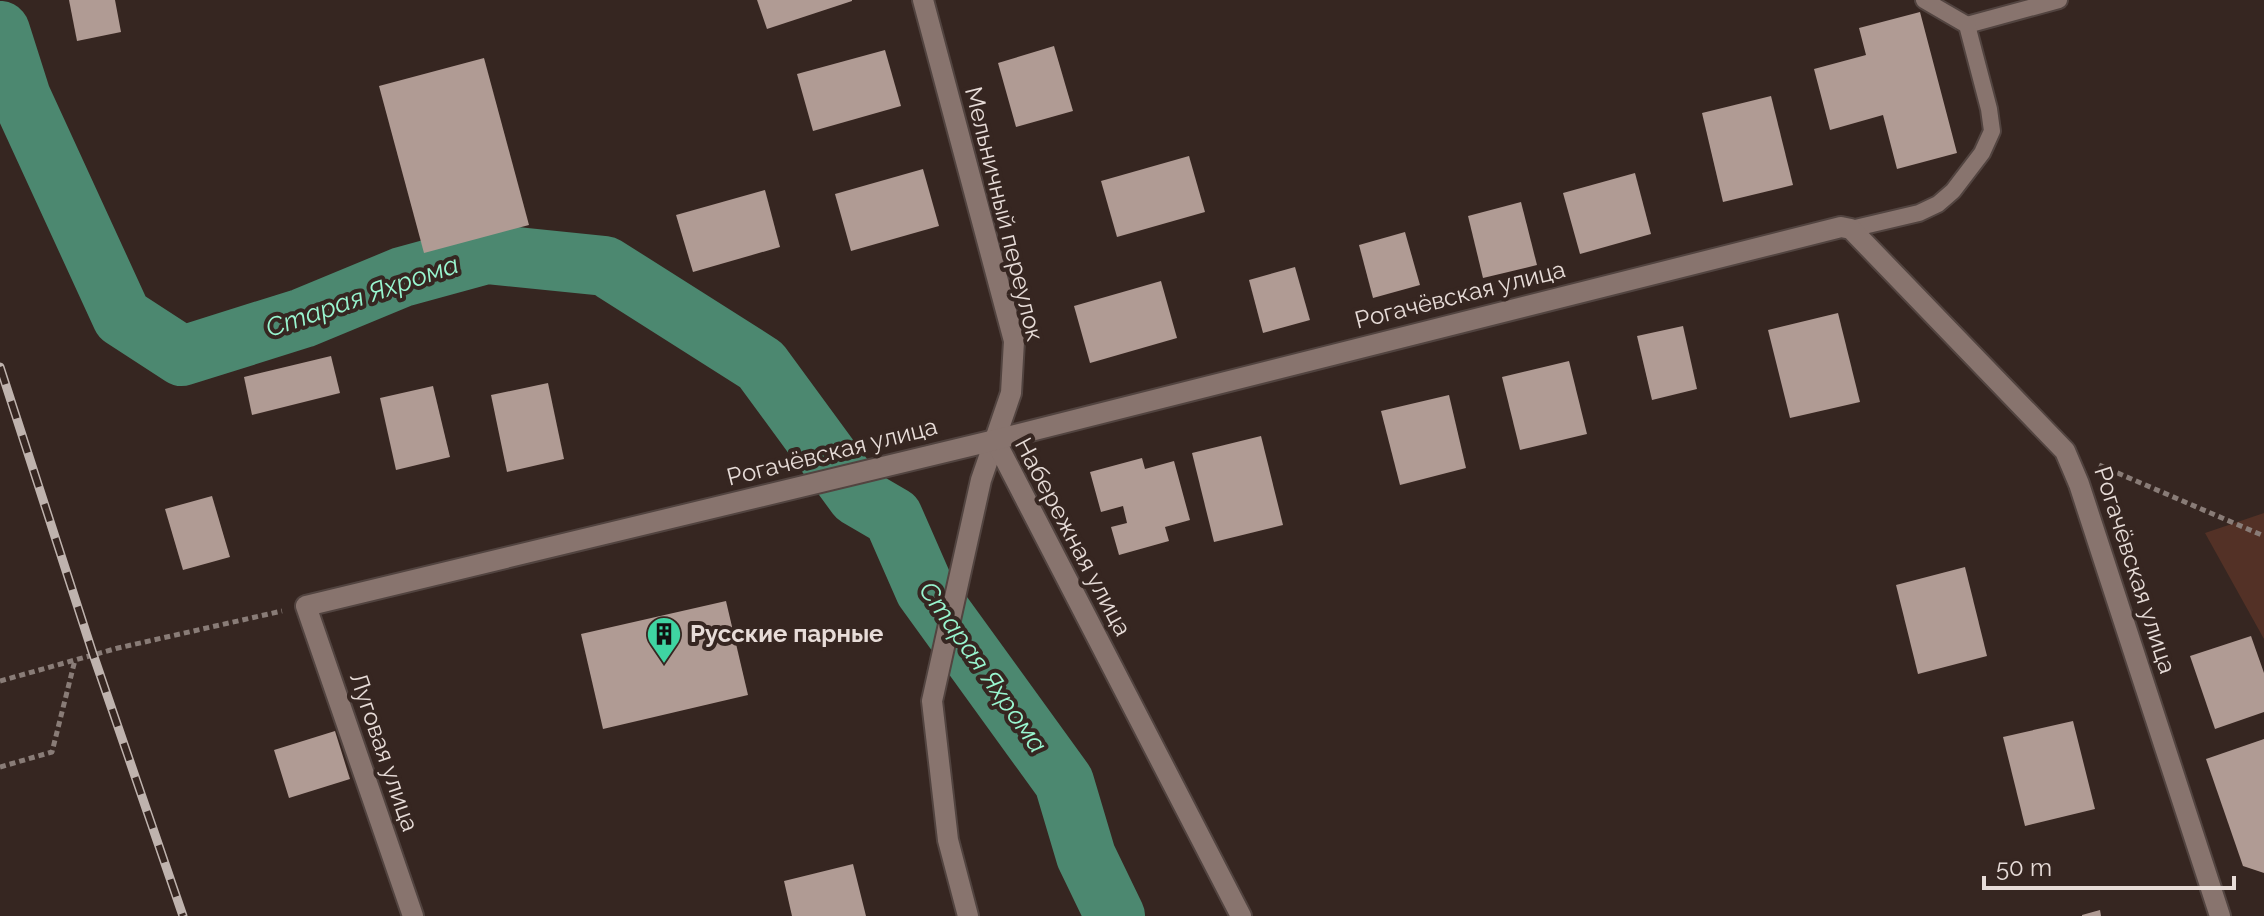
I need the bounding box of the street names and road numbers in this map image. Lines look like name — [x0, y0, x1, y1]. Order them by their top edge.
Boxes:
street label: Мельничный переулок — [959, 84, 1050, 344]
street label: Рогачёвская улица — [1352, 254, 1568, 335]
street label: Рогачёвская улица — [724, 411, 940, 492]
street label: Набережная улица — [1009, 433, 1138, 641]
street label: Рогачёвская улица — [2088, 463, 2183, 677]
street label: Луговая улица — [344, 669, 425, 835]

